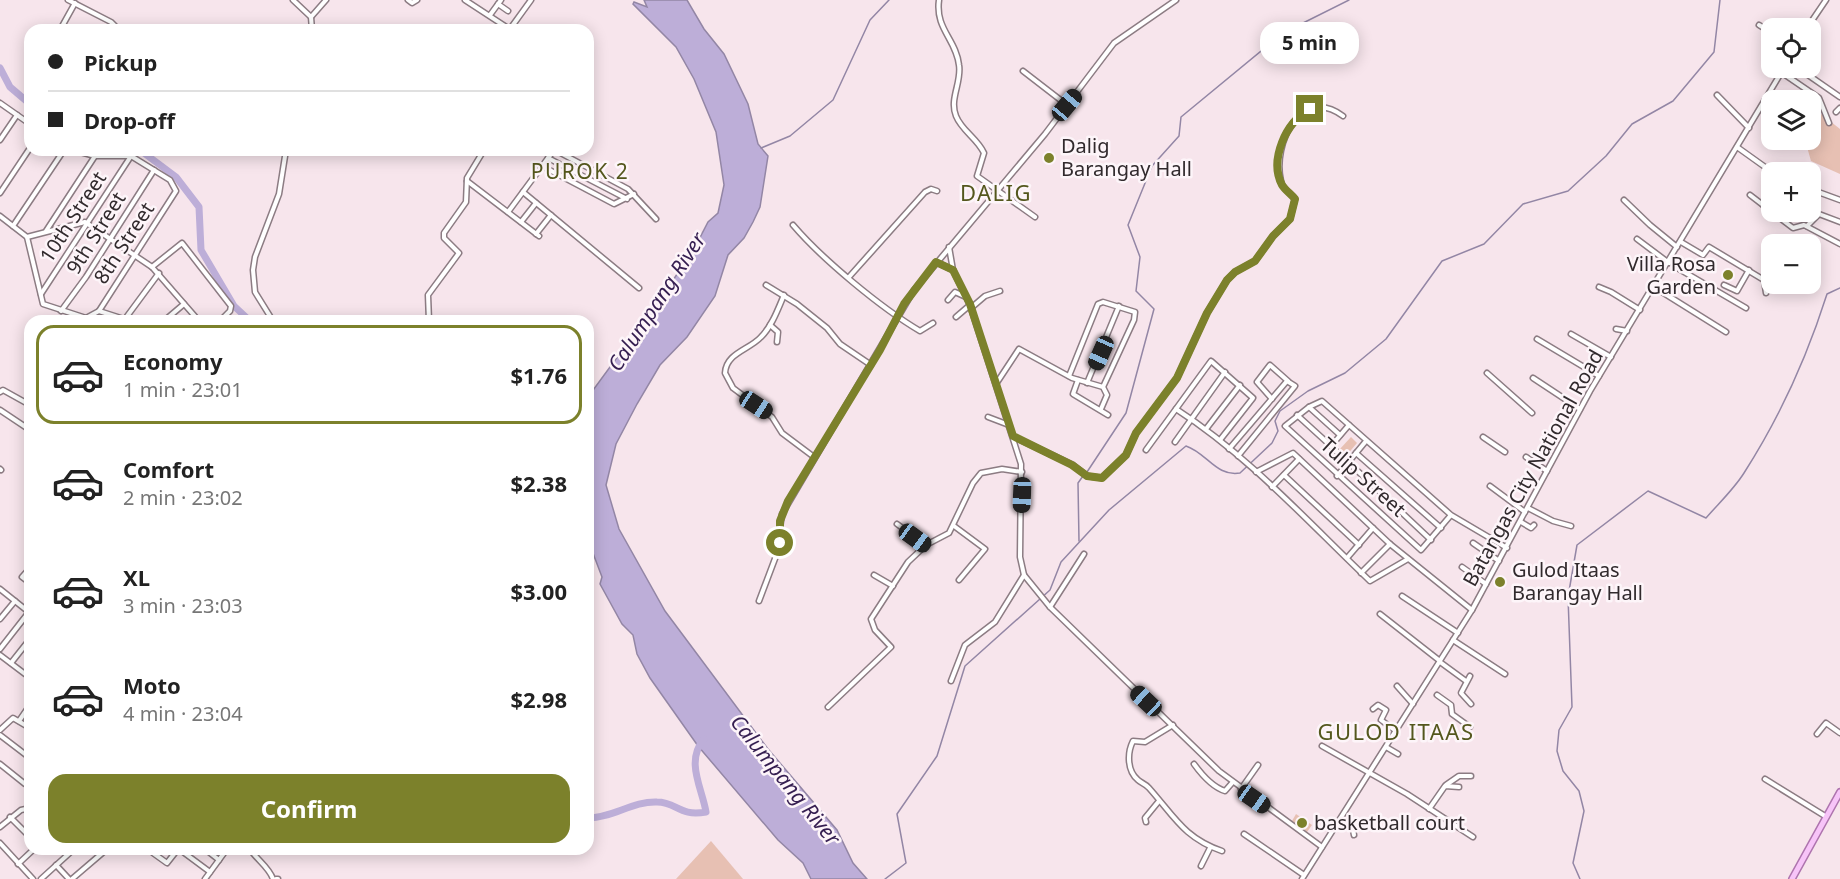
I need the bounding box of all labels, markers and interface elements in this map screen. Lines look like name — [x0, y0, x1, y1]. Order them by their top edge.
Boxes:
map controls — [1761, 18, 1821, 294]
button: locate — [1761, 18, 1821, 78]
callout: 5 min — [1260, 22, 1360, 64]
text: 5 min — [1282, 29, 1337, 56]
text: Pickup — [84, 47, 157, 77]
car — [1049, 85, 1085, 125]
button: layers — [1761, 90, 1821, 150]
route end — [1296, 95, 1323, 122]
text: Drop-off — [84, 105, 175, 135]
place label: Dalig Barangay Hall — [1061, 132, 1192, 182]
marker: Dalig Barangay Hall — [1042, 151, 1056, 165]
district label: PUROK 2 — [531, 157, 629, 185]
button: + — [1761, 162, 1821, 222]
street label: 10th Street — [33, 166, 112, 267]
district label: DALIG — [960, 177, 1032, 207]
street label: 9th Street — [60, 187, 131, 279]
street label: 8th Street — [87, 197, 160, 289]
water label: Calumpang River — [601, 225, 712, 376]
button: − — [1761, 234, 1821, 294]
place label: Villa Rosa Garden — [1627, 250, 1716, 300]
marker: Villa Rosa Garden — [1721, 268, 1735, 282]
car — [1085, 333, 1117, 373]
street label: Batangas City National Road — [1456, 345, 1609, 591]
text: Economy — [123, 346, 222, 376]
icon: car — [51, 348, 105, 402]
text: $1.76 — [510, 360, 567, 390]
text: 1 min · 23:01 — [123, 376, 243, 403]
car — [736, 388, 776, 422]
street label: Tulip Street — [1315, 431, 1412, 522]
text: Comfort — [123, 454, 214, 484]
icon: car — [51, 456, 105, 510]
text: $2.38 — [510, 468, 567, 498]
car — [1012, 477, 1032, 513]
text: 2 min · 23:02 — [123, 484, 243, 511]
car — [895, 520, 935, 556]
route start — [766, 529, 793, 556]
place label: Gulod Itaas Barangay Hall — [1512, 556, 1643, 606]
text: XL — [123, 562, 150, 592]
icon: car — [51, 564, 105, 618]
marker: Gulod Itaas Barangay Hall — [1493, 575, 1507, 589]
text: $3.00 — [510, 576, 567, 606]
text: 3 min · 23:03 — [123, 592, 243, 619]
text: Moto — [123, 670, 181, 700]
icon: car — [51, 672, 105, 726]
car — [1127, 682, 1165, 720]
text: $2.98 — [510, 684, 567, 714]
text: 4 min · 23:04 — [123, 700, 243, 727]
water label: Calumpang River — [724, 708, 848, 852]
district label: GULOD ITAAS — [1318, 716, 1475, 746]
button: Confirm — [48, 774, 570, 843]
car — [1234, 781, 1274, 817]
place label: basketball court — [1314, 809, 1465, 836]
marker: basketball court — [1295, 816, 1309, 830]

